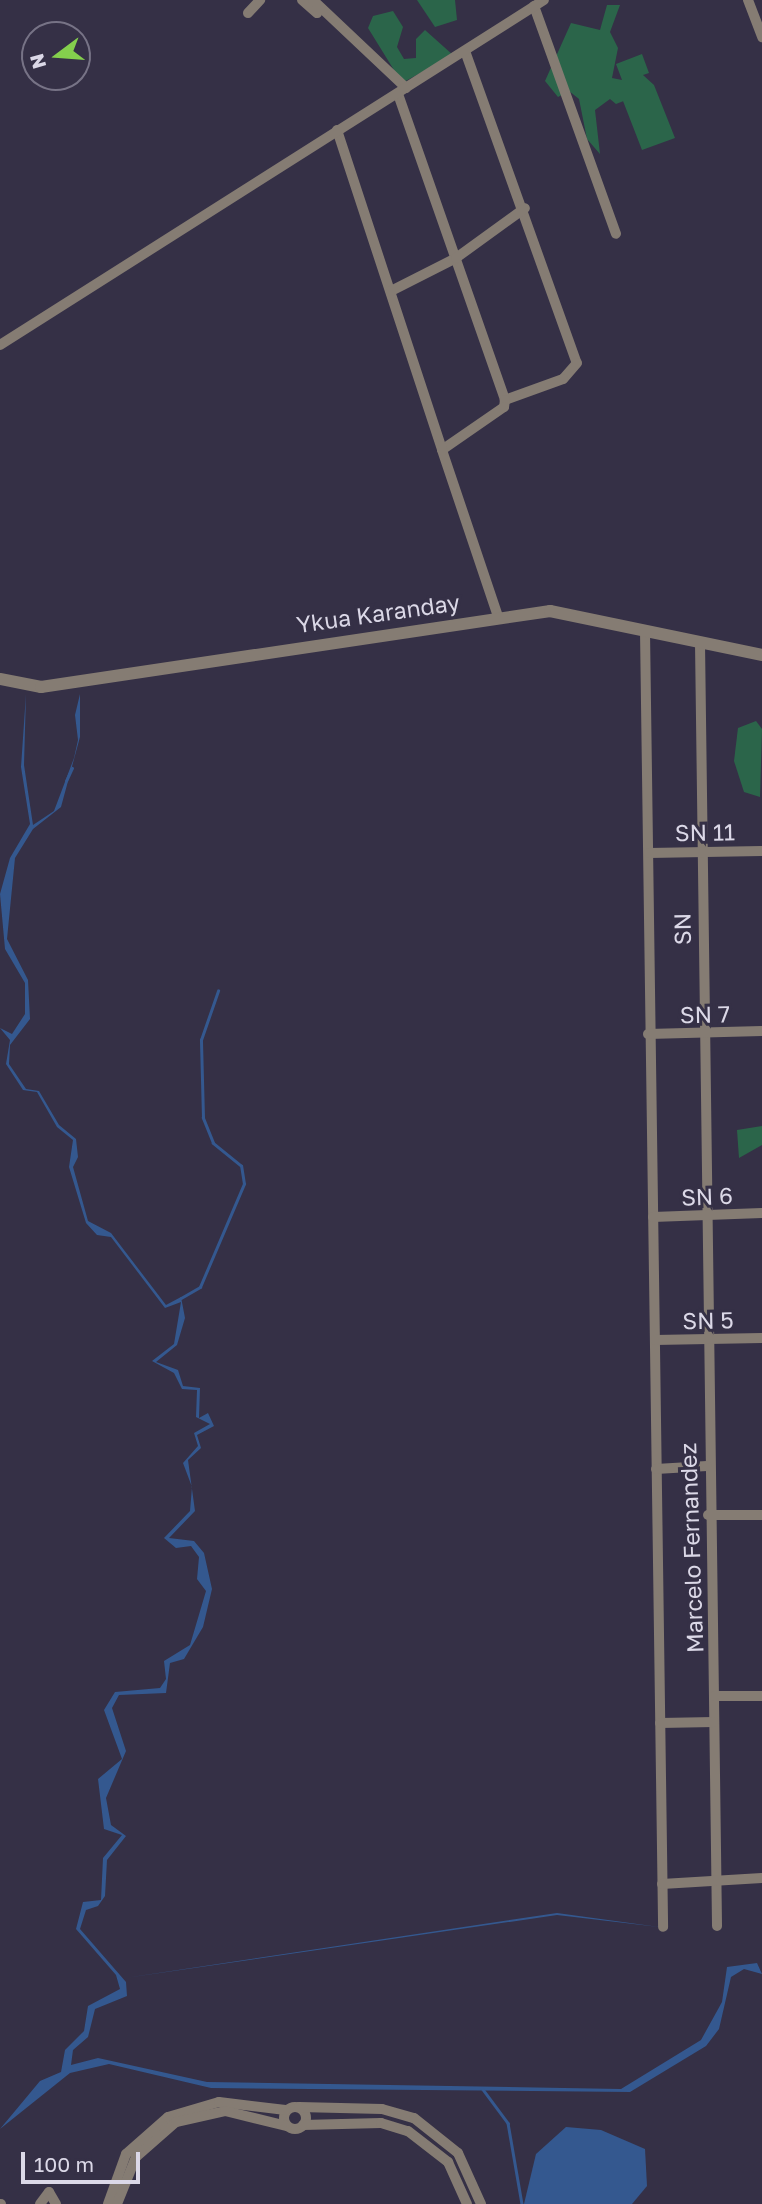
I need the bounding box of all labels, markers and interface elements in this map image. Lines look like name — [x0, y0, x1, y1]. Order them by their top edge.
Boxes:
north arrow — [21, 21, 91, 91]
text: N — [24, 51, 50, 71]
street label: Ykua Karanday — [295, 588, 461, 638]
street label: SN 11 — [675, 818, 735, 846]
street label: SN — [668, 913, 696, 945]
street label: SN 7 — [680, 1000, 730, 1028]
street label: SN 6 — [681, 1181, 733, 1211]
street label: SN 5 — [682, 1306, 734, 1334]
street label: Marcelo Fernandez — [674, 1442, 708, 1654]
scale bar — [24, 2138, 144, 2182]
text: 100 m — [34, 2151, 94, 2177]

